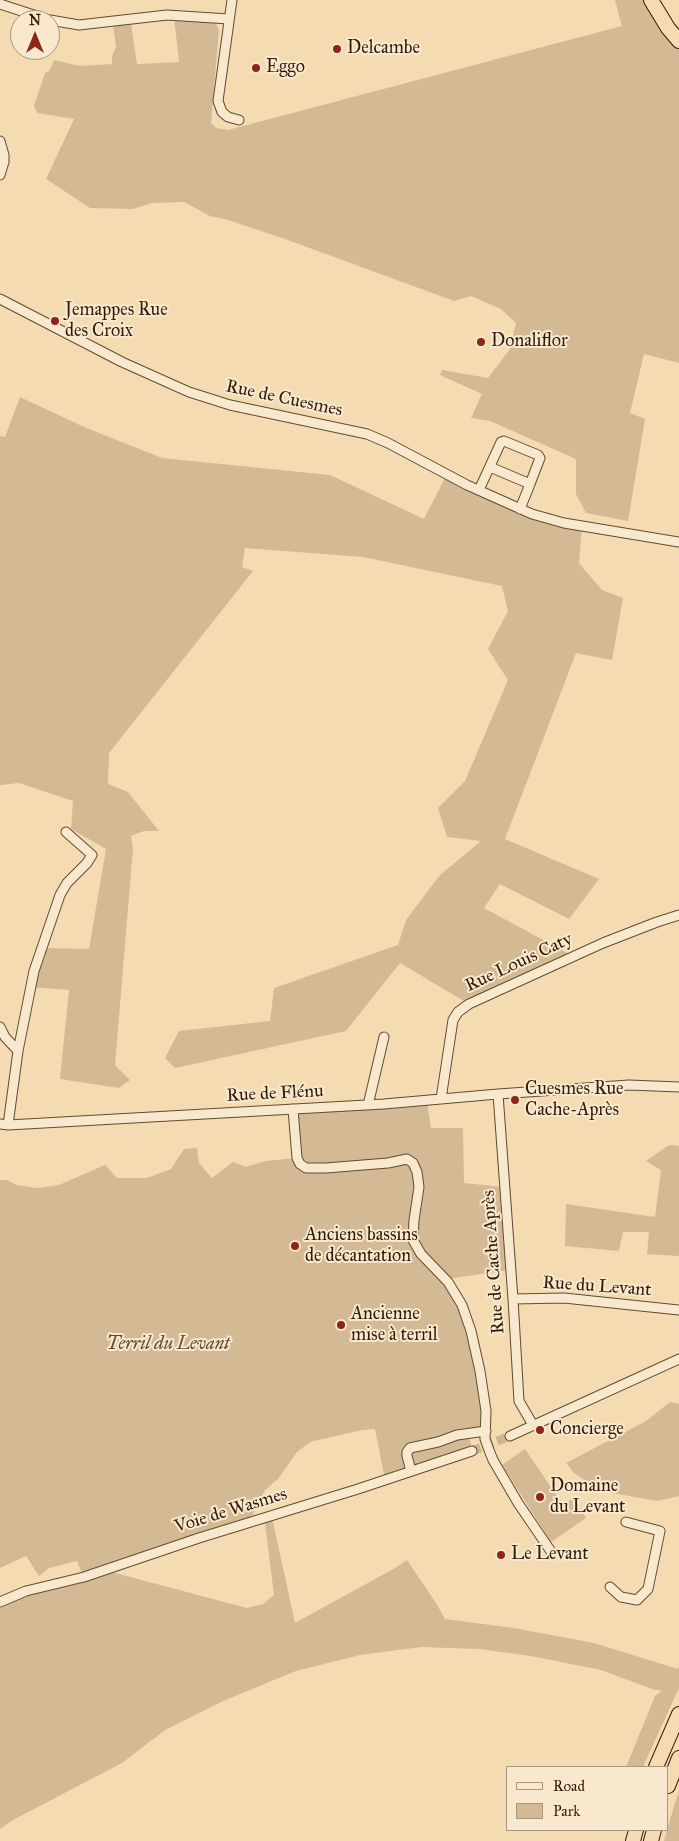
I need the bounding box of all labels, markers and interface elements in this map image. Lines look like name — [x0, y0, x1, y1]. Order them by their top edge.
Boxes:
north arrow — [10, 10, 60, 60]
text: N — [29, 12, 41, 29]
place label: Delcambe — [347, 38, 420, 60]
marker: Delcambe — [331, 43, 343, 55]
place label: Eggo — [266, 57, 305, 79]
marker: Eggo — [250, 62, 262, 74]
place label: Jemappes Rue des Croix — [65, 300, 168, 342]
marker: Jemappes Rue des Croix — [49, 315, 61, 327]
place label: Donaliflor — [491, 331, 568, 353]
marker: Donaliflor — [475, 336, 487, 348]
street label: Rue de Cuesmes — [224, 376, 344, 422]
street label: Rue Louis Caty — [462, 929, 576, 997]
place label: Cuesmes Rue Cache-Après — [525, 1079, 624, 1122]
street label: Rue de Flénu — [226, 1081, 324, 1107]
marker: Cuesmes Rue Cache-Après — [509, 1094, 521, 1106]
street label: Rue de Cache Après — [478, 1189, 510, 1335]
place label: Anciens bassins de décantation — [305, 1225, 418, 1268]
marker: Anciens bassins de décantation — [289, 1240, 301, 1252]
street label: Rue du Levant — [542, 1272, 652, 1302]
place label: Ancienne mise à terril — [351, 1304, 438, 1346]
marker: Ancienne mise à terril — [335, 1319, 347, 1331]
park label: Terril du Levant — [106, 1334, 230, 1356]
place label: Concierge — [550, 1419, 624, 1441]
marker: Concierge — [534, 1424, 546, 1436]
place label: Domaine du Levant — [550, 1476, 625, 1518]
street label: Voie de Wasmes — [172, 1484, 290, 1538]
marker: Domaine du Levant — [534, 1491, 546, 1503]
place label: Le Levant — [511, 1544, 589, 1566]
marker: Le Levant — [495, 1549, 507, 1561]
legend — [507, 1766, 669, 1831]
text: Road — [553, 1777, 585, 1795]
text: Park — [553, 1802, 580, 1820]

